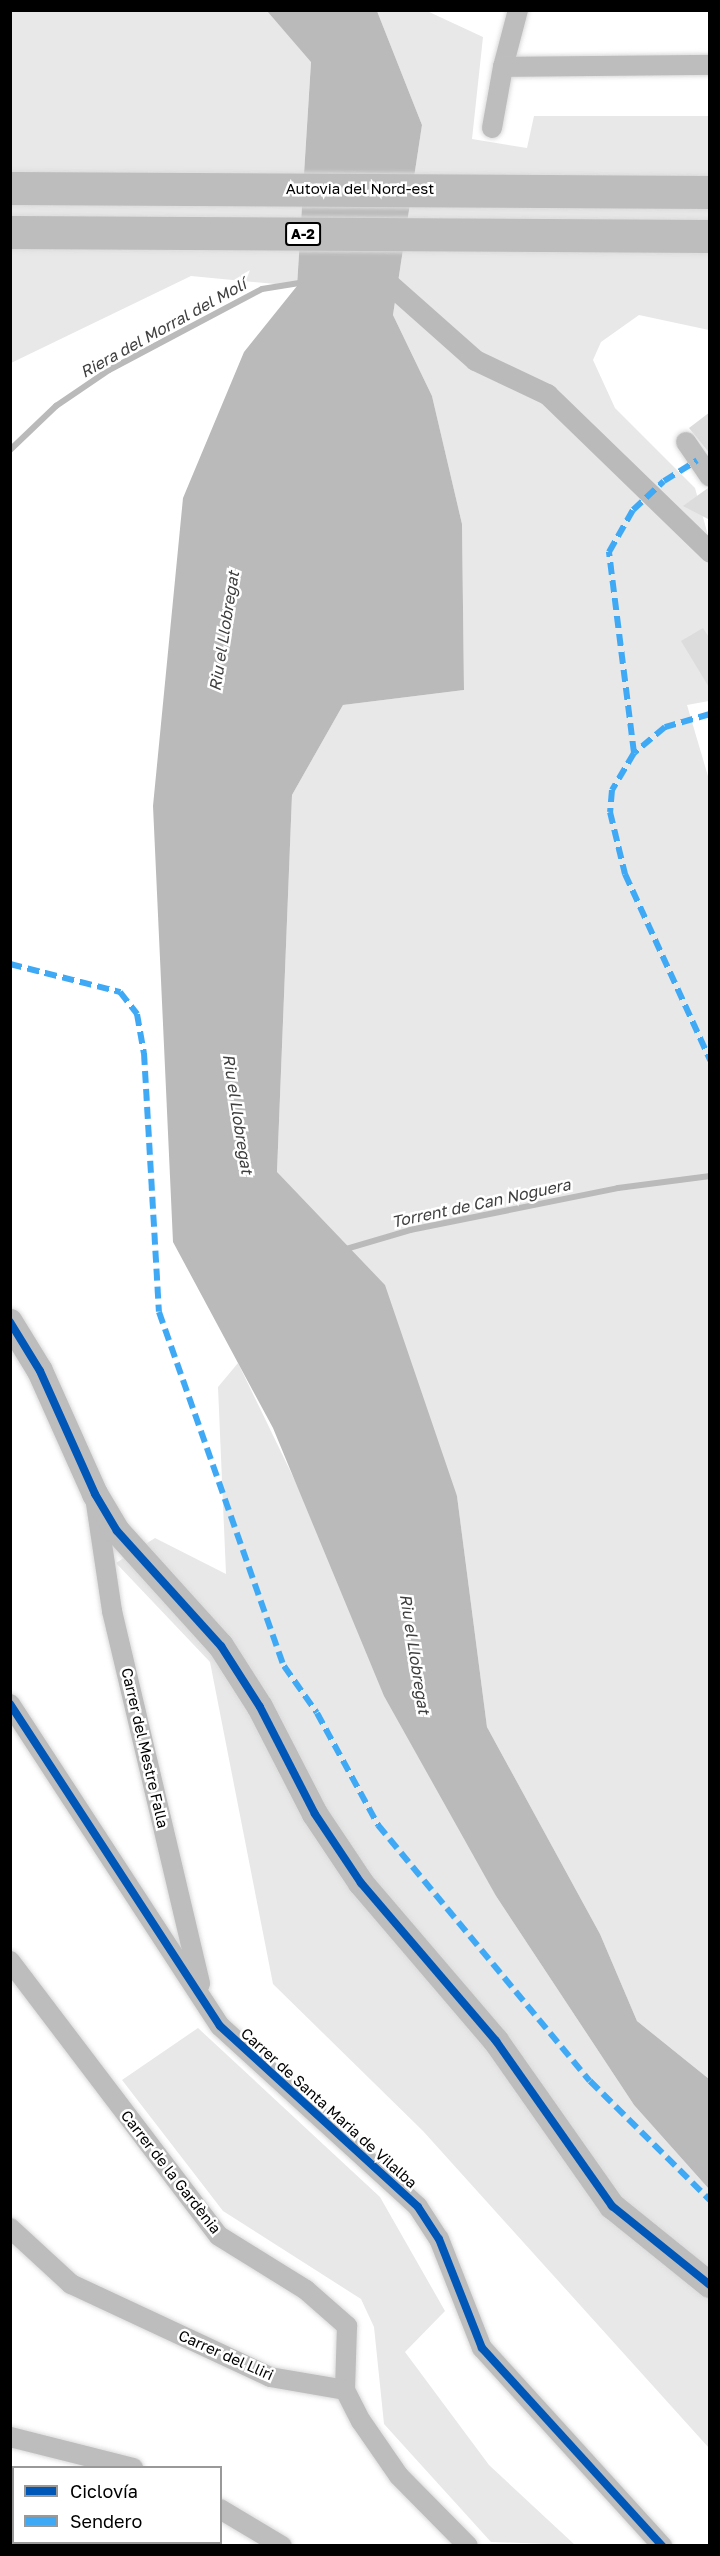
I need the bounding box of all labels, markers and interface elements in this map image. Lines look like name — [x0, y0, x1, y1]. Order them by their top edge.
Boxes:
street label: Autovia del Nord-est — [286, 180, 434, 198]
road number: A-2 — [285, 223, 321, 245]
water label: Riera del Morral del Molí — [77, 274, 249, 382]
water label: Riu el Llobregat — [205, 570, 243, 692]
water label: Riu el Llobregat — [219, 1053, 257, 1175]
water label: Torrent de Can Noguera — [390, 1175, 572, 1231]
water label: Riu el Llobregat — [396, 1593, 434, 1715]
street label: Carrer del Mestre Falla — [118, 1666, 172, 1830]
street label: Carrer de Santa Maria de Vilalba — [237, 2024, 421, 2192]
street label: Carrer de la Gardènia — [117, 2107, 225, 2237]
street label: Carrer del Lliri — [176, 2326, 276, 2384]
legend — [12, 2466, 222, 2544]
text: Ciclovía — [70, 2480, 138, 2502]
text: Sendero — [70, 2510, 142, 2532]

